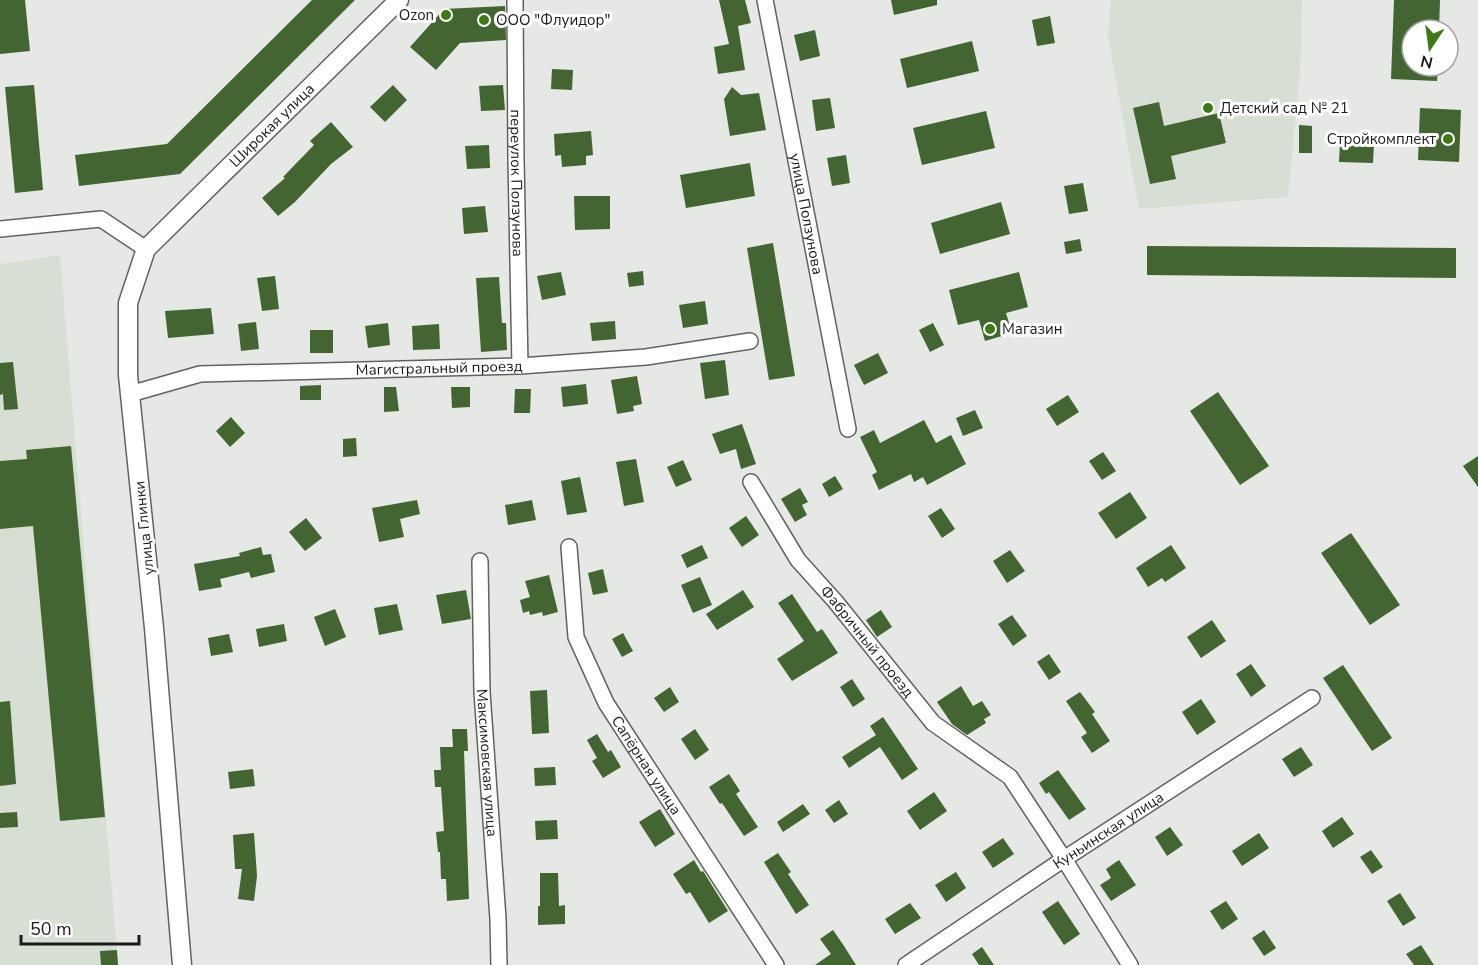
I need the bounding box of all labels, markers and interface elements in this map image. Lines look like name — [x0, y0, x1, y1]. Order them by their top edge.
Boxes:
place label: Ozon — [399, 5, 434, 25]
marker: Ozon — [439, 8, 453, 22]
place label: ООО "Флуидор" — [496, 10, 610, 30]
marker: ООО "Флуидор" — [477, 13, 491, 27]
north arrow — [1400, 18, 1460, 78]
text: N — [1419, 50, 1435, 74]
street label: Широкая улица — [225, 79, 319, 171]
place label: Детский сад № 21 — [1220, 98, 1349, 118]
marker: Детский сад № 21 — [1201, 101, 1215, 115]
street label: переулок Ползунова — [506, 109, 528, 257]
place label: Стройкомплект — [1327, 129, 1436, 149]
marker: Стройкомплект — [1441, 132, 1455, 146]
street label: улица Ползунова — [785, 152, 828, 276]
place label: Магазин — [1002, 319, 1063, 339]
marker: Магазин — [983, 322, 997, 336]
street label: Магистральный проезд — [355, 356, 523, 380]
street label: улица Глинки — [129, 480, 159, 576]
street label: Фабричный проезд — [816, 581, 919, 702]
street label: Максимовская улица — [472, 688, 502, 837]
street label: Сапёрная улица — [607, 712, 686, 819]
street label: Куньинская улица — [1049, 787, 1168, 874]
scale bar — [21, 908, 140, 946]
text: 50 m — [30, 917, 72, 941]

